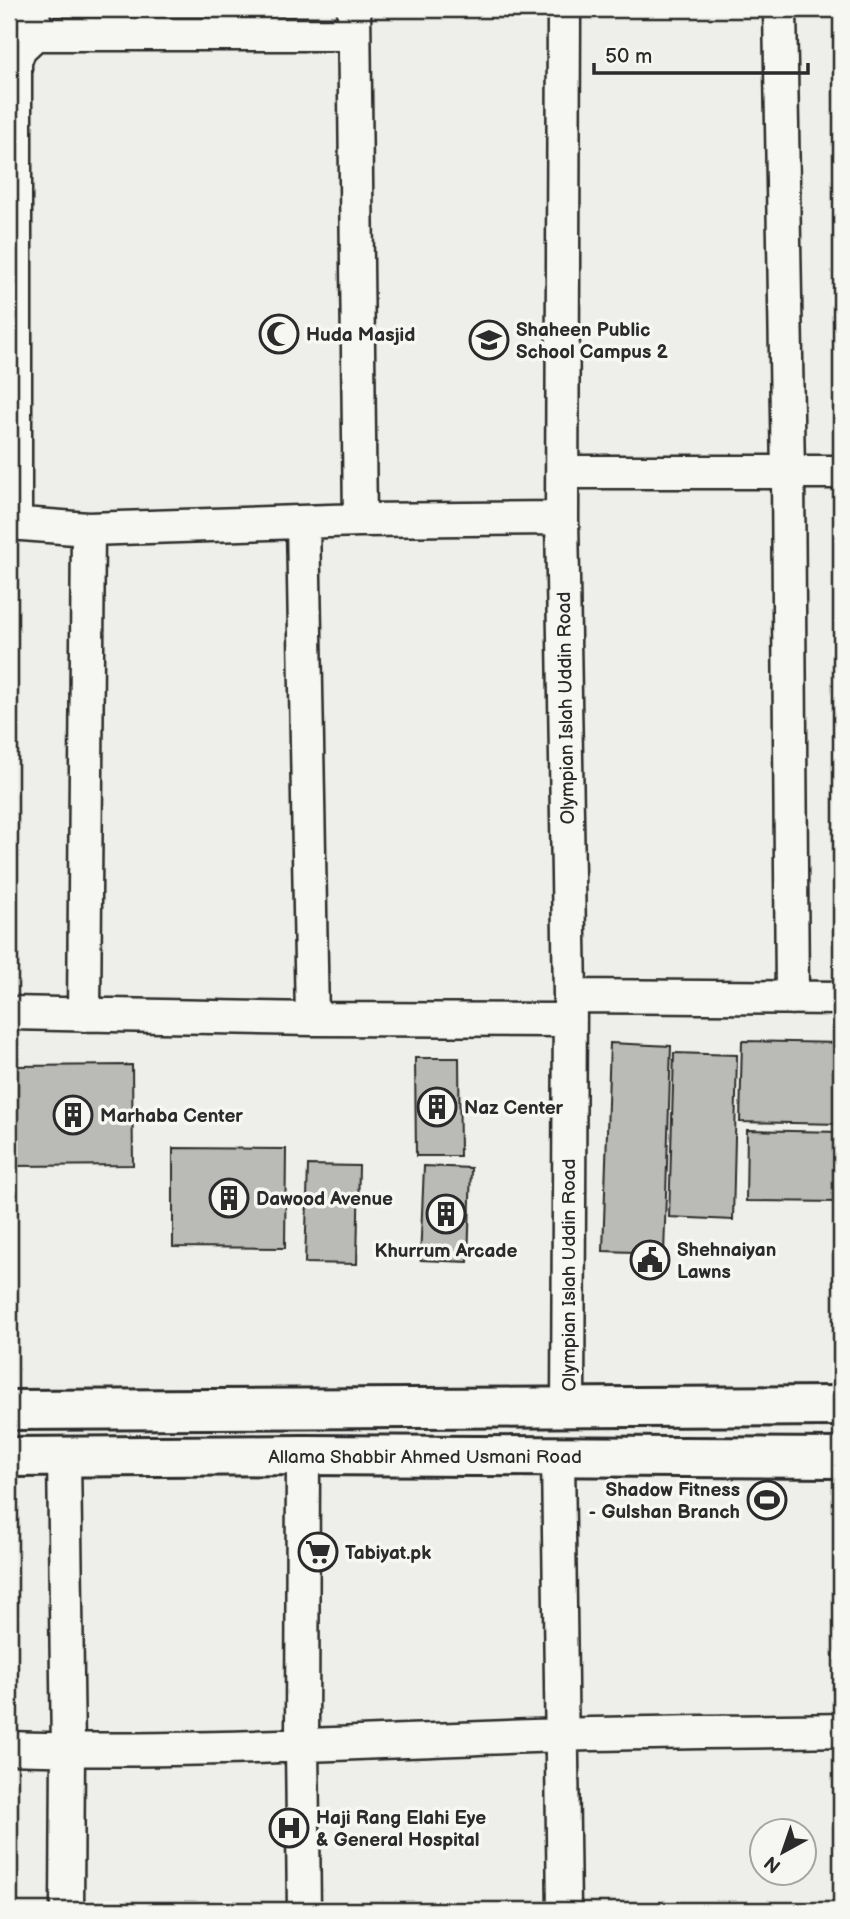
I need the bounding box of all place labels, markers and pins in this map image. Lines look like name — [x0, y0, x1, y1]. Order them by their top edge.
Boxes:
mosque icon: Huda Masjid — [258, 313, 300, 355]
school or university icon: Shaheen Public School Campus 2 — [468, 319, 510, 361]
place label: Shaheen Public School Campus 2 — [516, 319, 669, 364]
place label: Huda Masjid — [306, 324, 415, 347]
building icon: Naz Center — [416, 1086, 458, 1128]
building icon: Marhaba Center — [52, 1094, 94, 1136]
place label: Naz Center — [464, 1097, 564, 1120]
place label: Marhaba Center — [100, 1105, 243, 1128]
building icon: Dawood Avenue — [208, 1177, 250, 1219]
place label: Dawood Avenue — [256, 1188, 393, 1211]
building icon: Khurrum Arcade — [425, 1193, 467, 1235]
public building icon: Shehnaiyan Lawns — [629, 1239, 671, 1281]
place label: Shehnaiyan Lawns — [677, 1239, 776, 1284]
place label: Khurrum Arcade — [375, 1240, 517, 1263]
place label: Shadow Fitness - Gulshan Branch — [589, 1479, 740, 1524]
sports icon: Shadow Fitness - Gulshan Branch — [746, 1479, 788, 1521]
supermarket icon: Tabiyat.pk — [297, 1531, 339, 1573]
place label: Tabiyat.pk — [345, 1542, 431, 1565]
hospital icon: Haji Rang Elahi Eye & General Hospital — [268, 1807, 310, 1849]
place label: Haji Rang Elahi Eye & General Hospital — [316, 1807, 486, 1852]

